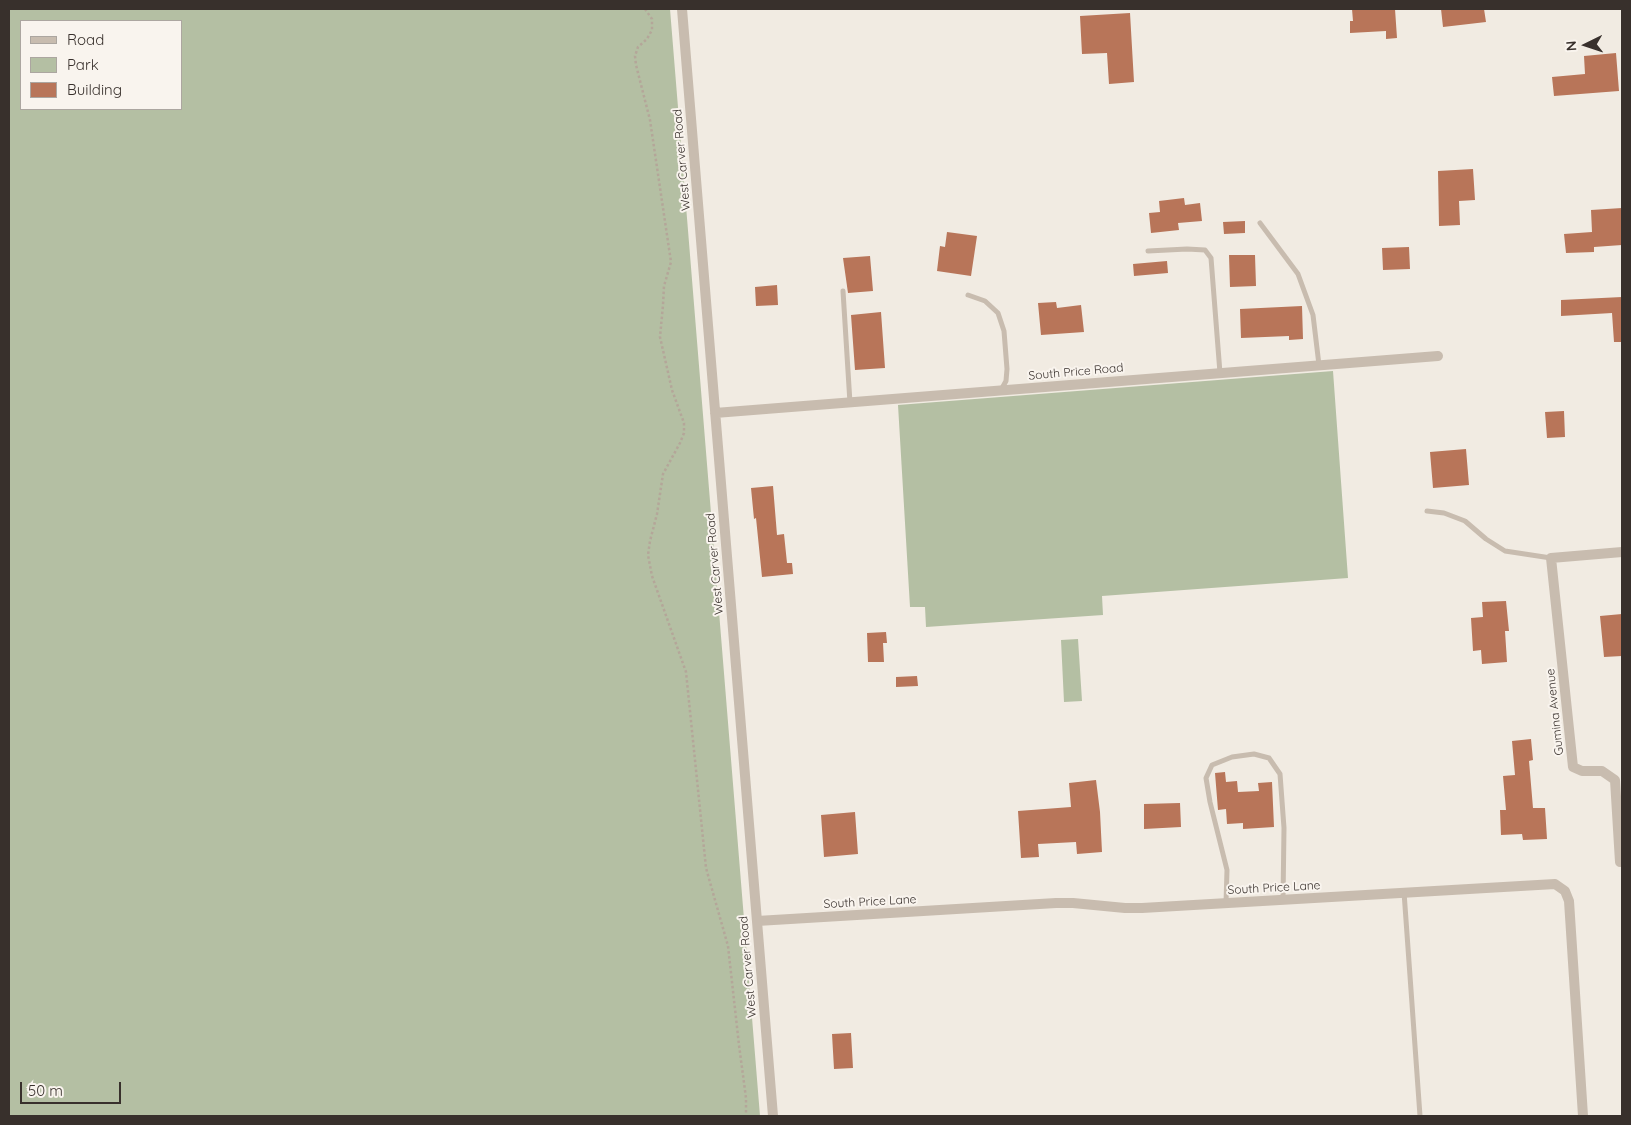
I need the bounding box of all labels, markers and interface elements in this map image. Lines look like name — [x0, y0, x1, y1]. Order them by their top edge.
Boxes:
legend — [20, 20, 182, 110]
north arrow — [1561, 20, 1611, 70]
text: Road — [67, 30, 104, 49]
text: N — [1562, 40, 1580, 52]
text: Park — [67, 55, 99, 74]
text: Building — [67, 80, 122, 99]
street label: West Carver Road — [670, 108, 694, 212]
street label: South Price Road — [1028, 361, 1124, 383]
street label: West Carver Road — [703, 512, 727, 616]
street label: Gumina Avenue — [1543, 668, 1567, 756]
street label: South Price Lane — [1227, 878, 1321, 898]
street label: South Price Lane — [823, 892, 917, 912]
street label: West Carver Road — [736, 915, 760, 1019]
scale bar — [22, 1072, 124, 1104]
text: 50 m — [28, 1081, 63, 1100]

